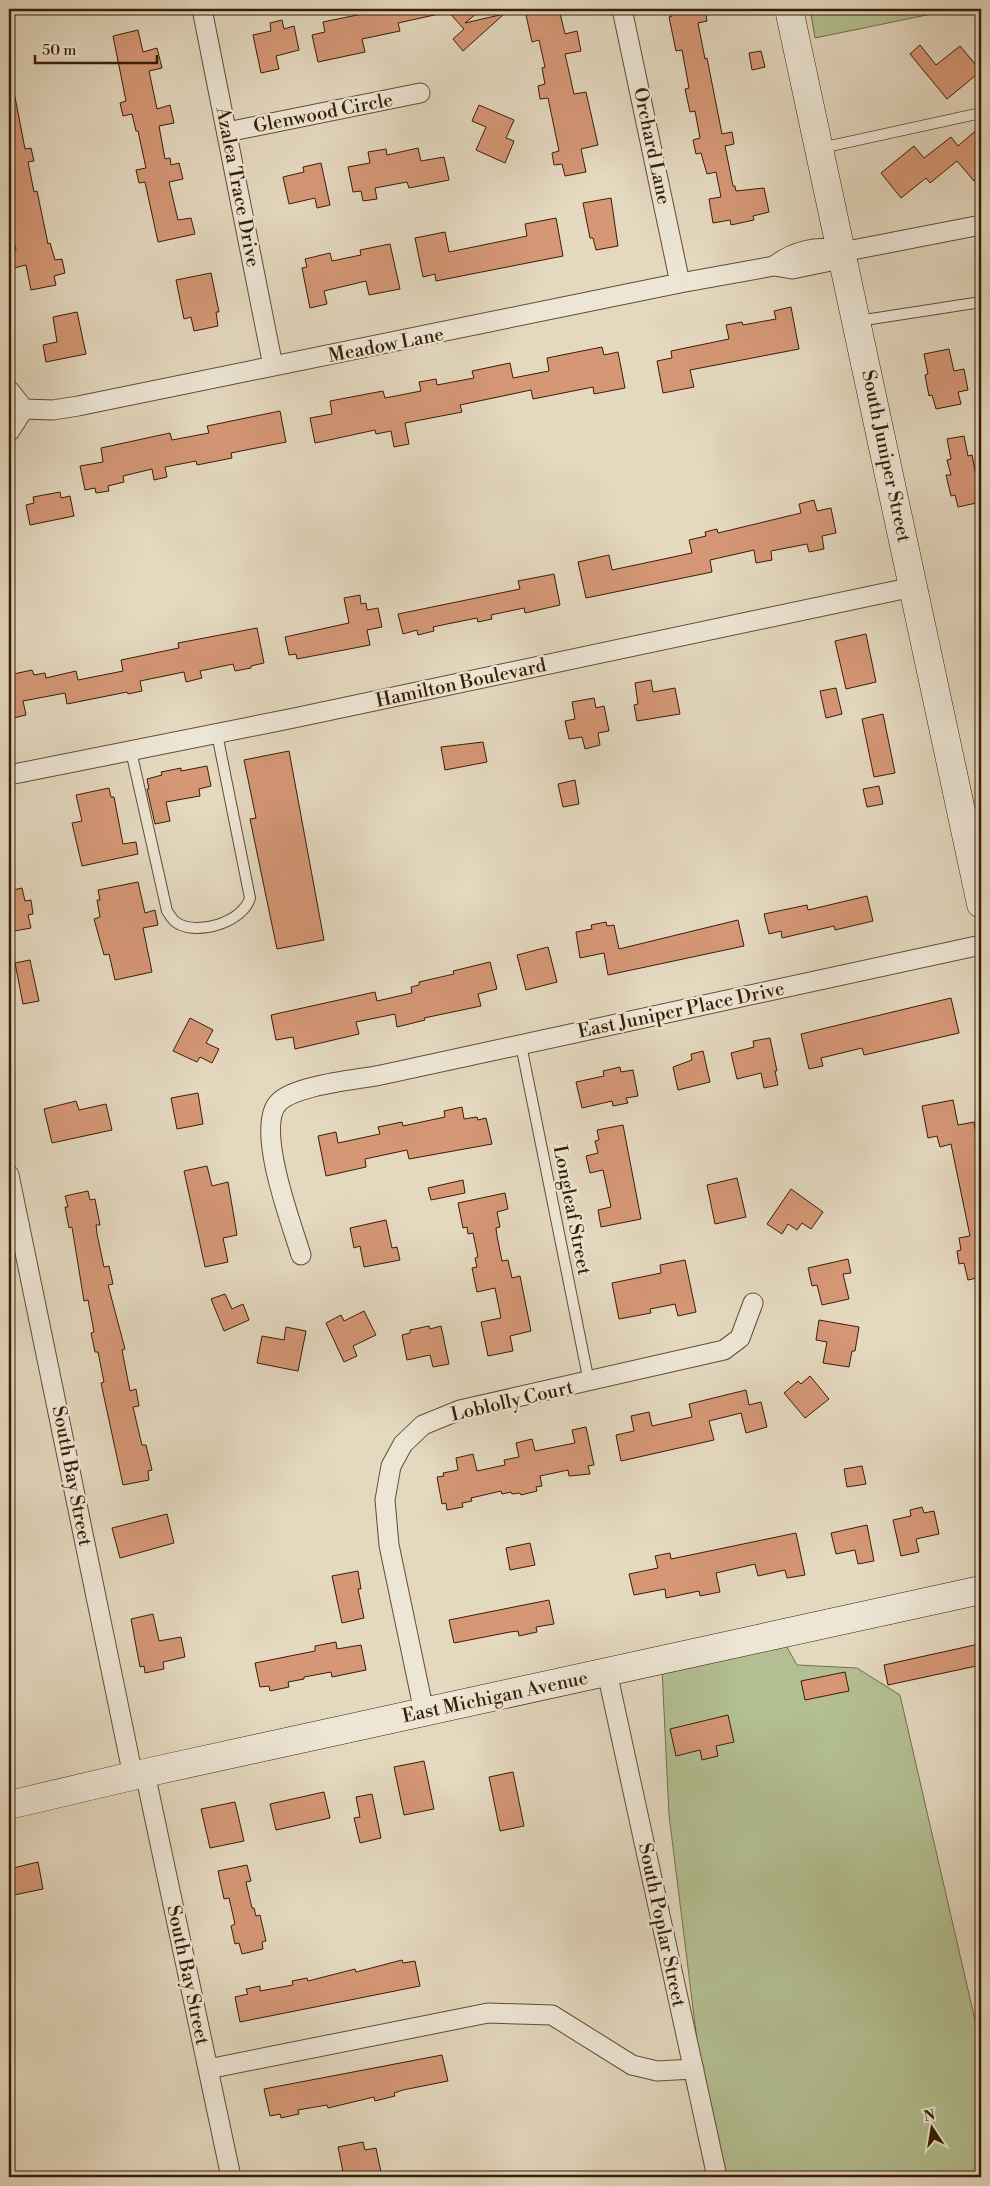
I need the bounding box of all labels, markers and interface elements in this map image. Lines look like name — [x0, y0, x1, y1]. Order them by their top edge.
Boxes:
scale bar — [35, 32, 158, 64]
text: 50 m — [42, 41, 76, 60]
street label: Orchard Lane — [628, 85, 676, 207]
street label: Glenwood Circle — [251, 88, 395, 138]
street label: Azalea Trace Drive — [211, 104, 265, 269]
street label: Meadow Lane — [326, 322, 446, 368]
street label: South Juniper Street — [856, 368, 916, 545]
street label: Hamilton Boulevard — [374, 653, 549, 713]
street label: East Juniper Place Drive — [575, 976, 787, 1044]
street label: Longleaf Street — [548, 1143, 596, 1277]
street label: Loblolly Court — [448, 1375, 576, 1427]
street label: South Bay Street — [47, 1404, 97, 1548]
street label: East Michigan Avenue — [400, 1666, 590, 1728]
street label: South Poplar Street — [633, 1841, 691, 2009]
street label: South Bay Street — [161, 1903, 215, 2047]
north arrow — [908, 2104, 958, 2154]
text: N — [922, 2106, 937, 2126]

